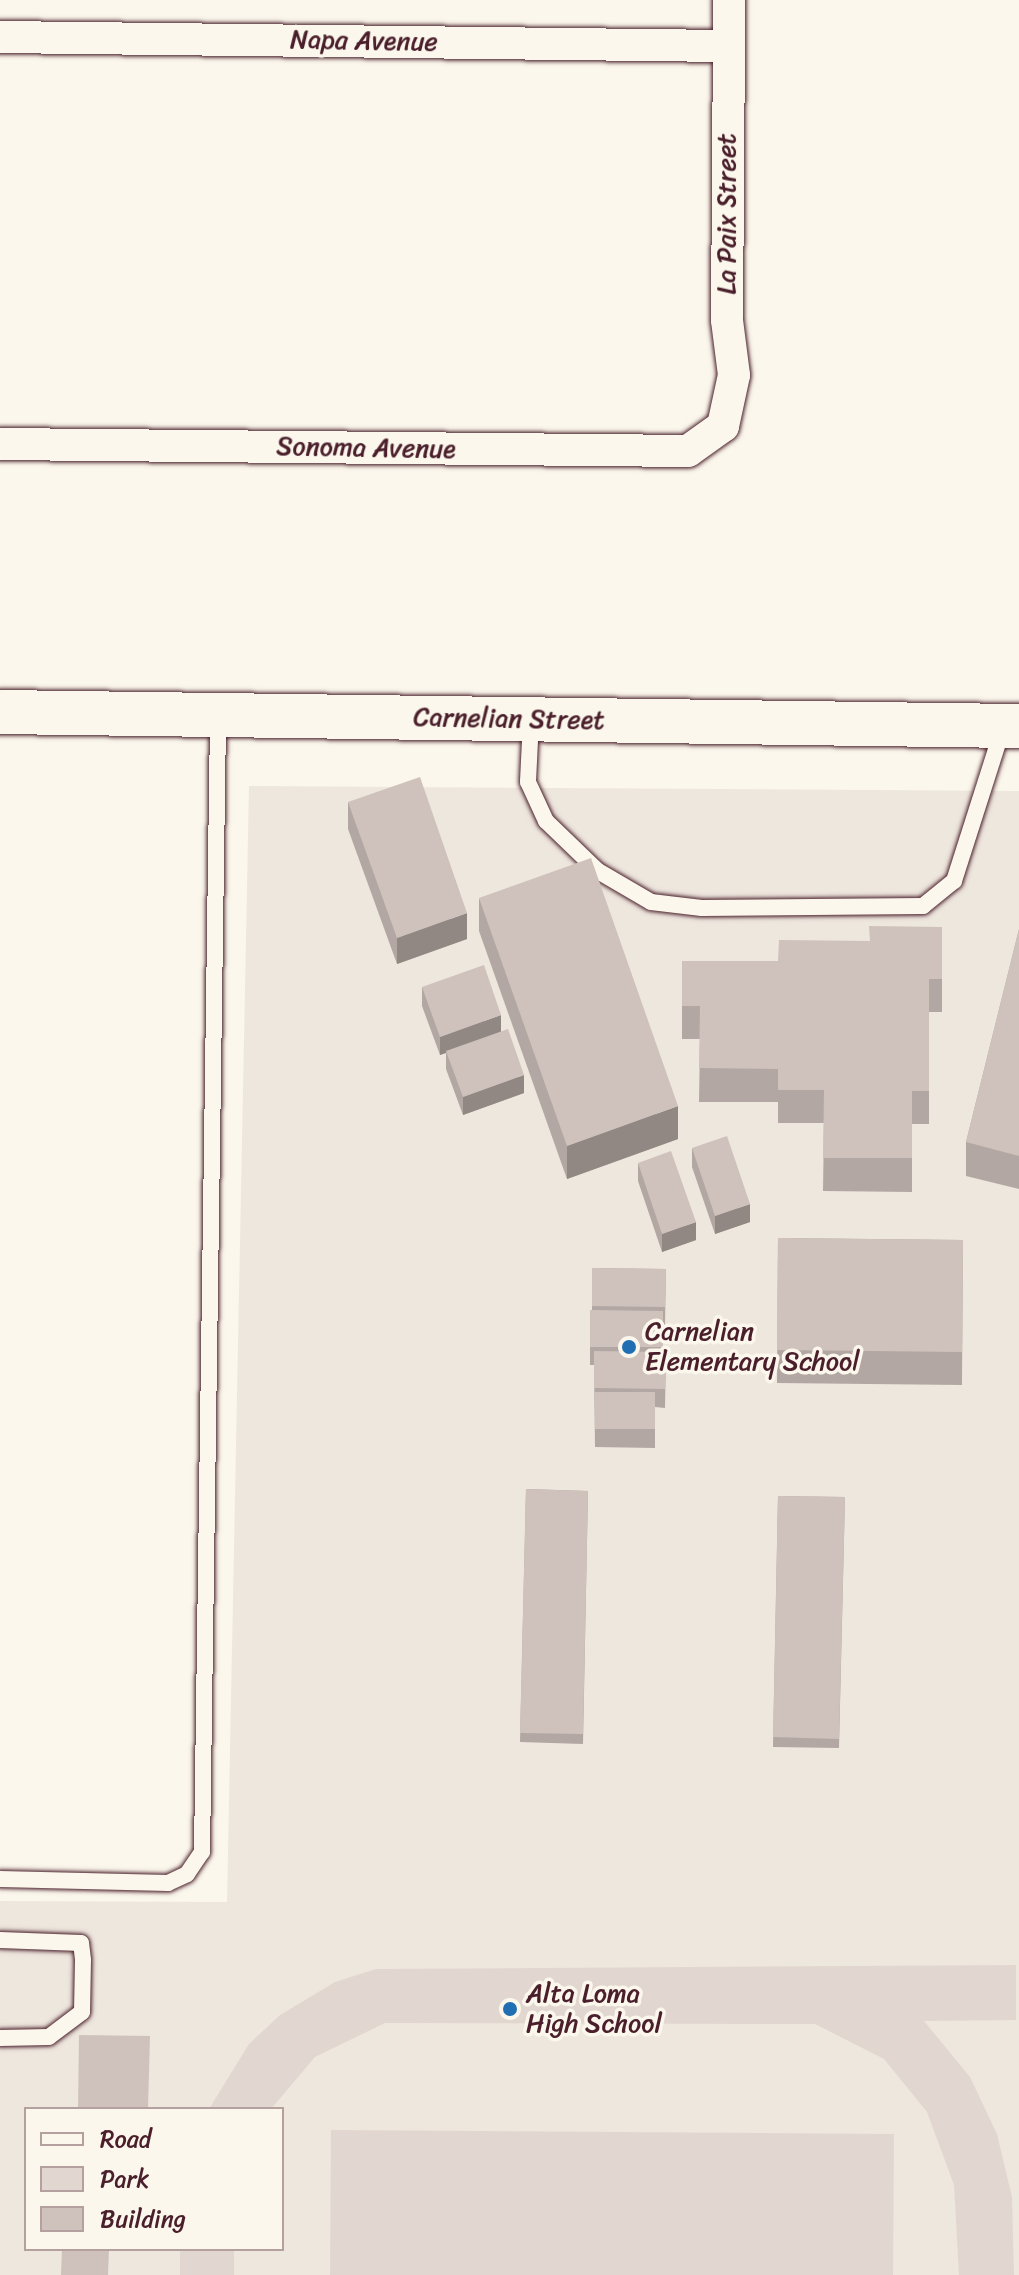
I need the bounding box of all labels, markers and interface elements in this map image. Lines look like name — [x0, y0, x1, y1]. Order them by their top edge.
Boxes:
street label: Napa Avenue — [290, 24, 438, 58]
street label: La Paix Street — [711, 132, 743, 296]
street label: Sonoma Avenue — [276, 431, 456, 465]
street label: Carnelian Street — [413, 702, 605, 736]
place label: Carnelian Elementary School — [645, 1316, 860, 1378]
marker: Carnelian Elementary School — [620, 1338, 638, 1356]
place label: Alta Loma High School — [526, 1978, 662, 2040]
marker: Alta Loma High School — [501, 2000, 519, 2018]
legend — [24, 2107, 284, 2251]
text: Road — [100, 2118, 151, 2160]
text: Park — [100, 2158, 149, 2200]
text: Building — [100, 2198, 186, 2240]

